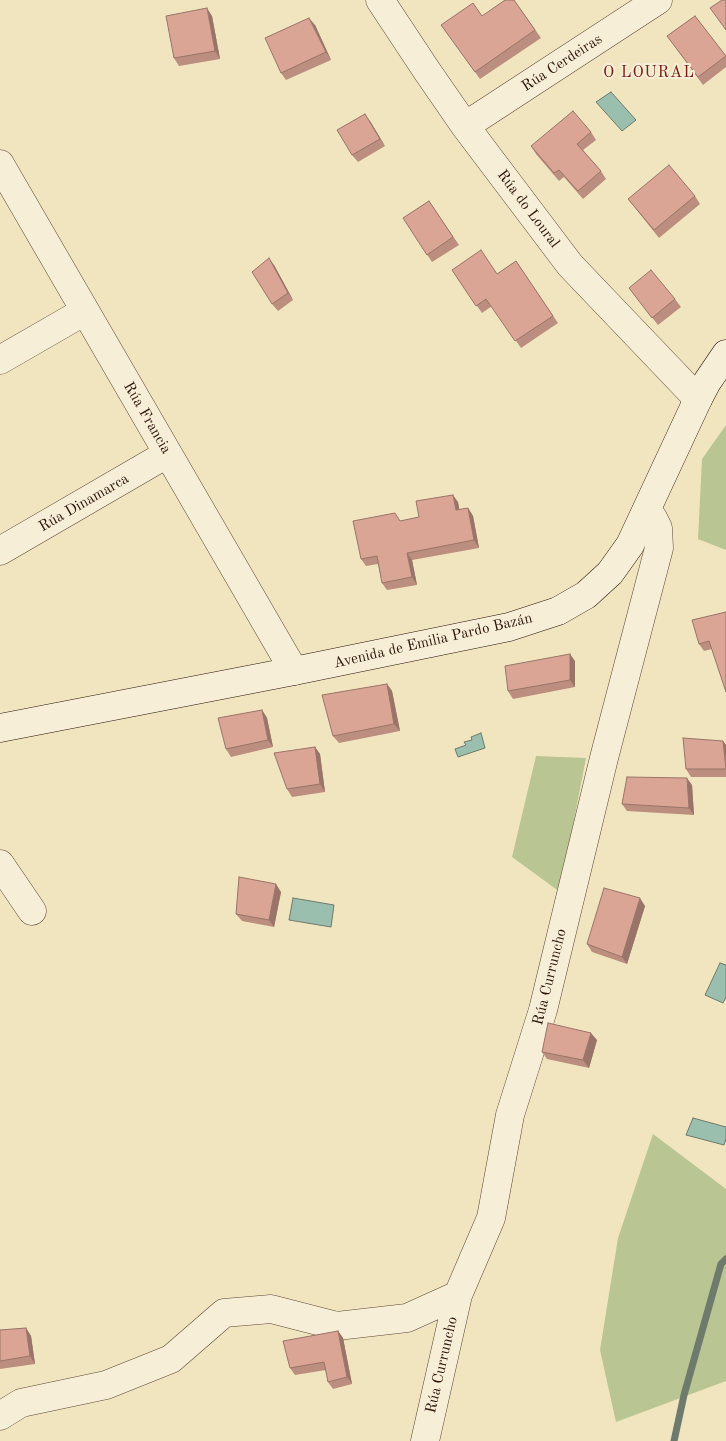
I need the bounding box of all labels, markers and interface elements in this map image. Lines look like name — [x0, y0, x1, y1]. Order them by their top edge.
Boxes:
street label: Rúa Cerdeiras — [518, 30, 606, 96]
district label: O LOURAL — [602, 63, 696, 83]
street label: Rúa do Loural — [493, 166, 563, 252]
street label: Rúa Francia — [119, 379, 175, 457]
street label: Rúa Dinamarca — [36, 470, 132, 536]
street label: Avenida de Emilia Pardo Bazán — [332, 609, 534, 673]
street label: Rúa Curruncho — [529, 927, 571, 1027]
street label: Rúa Curruncho — [422, 1315, 462, 1415]

